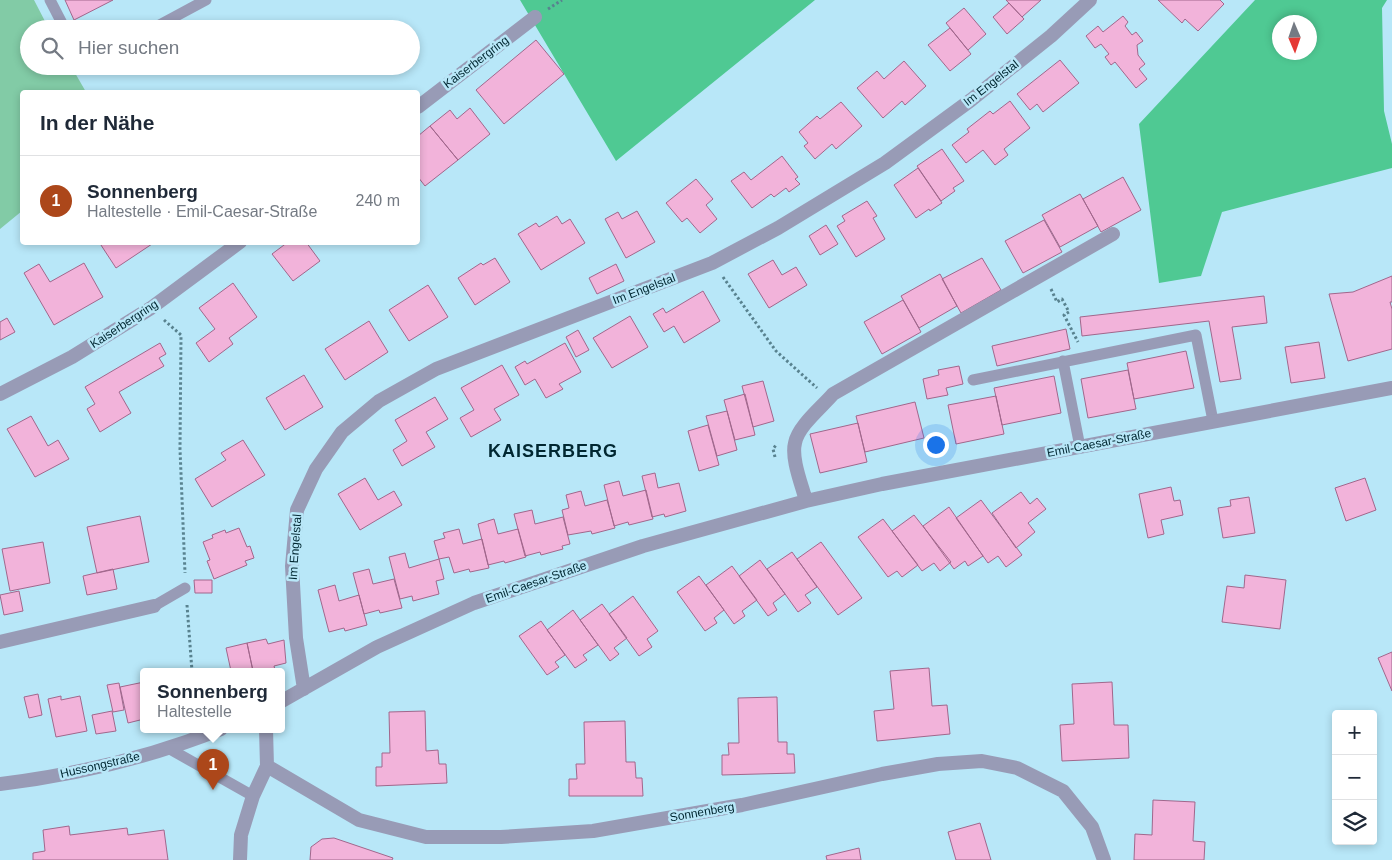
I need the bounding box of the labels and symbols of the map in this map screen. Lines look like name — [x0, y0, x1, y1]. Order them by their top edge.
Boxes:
north arrow — [1272, 15, 1317, 60]
street label: Kaiserbergring — [441, 33, 511, 91]
street label: Im Engelstal — [961, 57, 1021, 109]
street label: Im Engelstal — [611, 271, 677, 307]
street label: Kaiserbergring — [87, 297, 161, 351]
street label: Emil-Caesar-Straße — [1046, 426, 1153, 460]
your location — [923, 432, 949, 458]
district label: KAISERBERG — [488, 441, 618, 461]
street label: Im Engelstal — [286, 514, 304, 580]
street label: Emil-Caesar-Straße — [484, 558, 589, 606]
street label: Hussongstraße — [59, 749, 142, 781]
pin: 1 — [197, 749, 229, 790]
street label: Sonnenberg — [669, 799, 735, 825]

